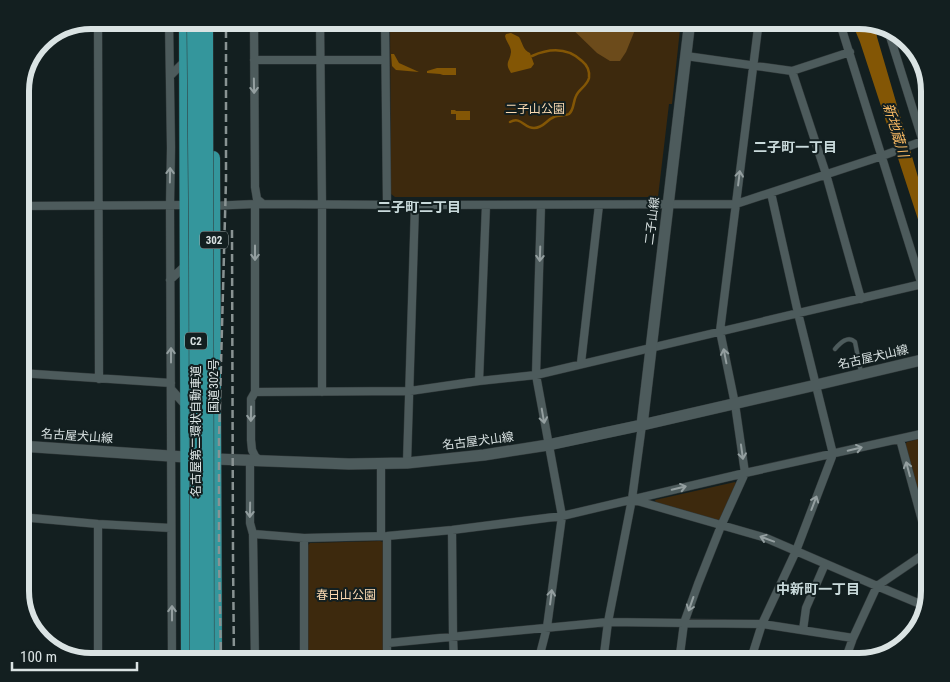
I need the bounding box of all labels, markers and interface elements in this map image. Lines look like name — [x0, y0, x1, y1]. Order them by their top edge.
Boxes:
one-way arrow — [249, 78, 259, 94]
water label: 新地蔵川 — [880, 101, 912, 161]
park label: 二子山公園 — [505, 102, 565, 116]
district label: 二子町一丁目 — [753, 139, 837, 155]
one-way arrow — [166, 167, 175, 183]
one-way arrow — [735, 170, 745, 186]
street label: 二子山線 — [642, 196, 662, 246]
district label: 二子町二丁目 — [377, 199, 461, 215]
road number: 302 — [200, 232, 228, 248]
one-way arrow — [250, 244, 260, 261]
one-way arrow — [535, 245, 544, 261]
road number: C2 — [185, 332, 207, 350]
street label: 名古屋犬山線 — [836, 342, 910, 372]
one-way arrow — [166, 347, 176, 363]
one-way arrow — [720, 349, 730, 365]
street label: 国道302号 — [207, 359, 221, 413]
street label: 名古屋第二環状自動車道 — [189, 365, 203, 497]
one-way arrow — [246, 406, 256, 422]
one-way arrow — [538, 407, 548, 423]
street label: 名古屋犬山線 — [41, 427, 113, 445]
street label: 名古屋犬山線 — [441, 430, 515, 452]
one-way arrow — [737, 444, 747, 460]
one-way arrow — [846, 444, 862, 453]
one-way arrow — [903, 461, 912, 477]
one-way arrow — [671, 483, 687, 492]
one-way arrow — [810, 496, 819, 511]
one-way arrow — [245, 502, 255, 518]
one-way arrow — [760, 534, 776, 543]
district label: 中新町一丁目 — [776, 581, 860, 597]
park label: 春日山公園 — [316, 588, 376, 602]
one-way arrow — [546, 590, 556, 606]
one-way arrow — [686, 596, 695, 611]
one-way arrow — [167, 605, 177, 622]
scale bar — [12, 640, 138, 672]
text: 100 m — [20, 648, 57, 666]

